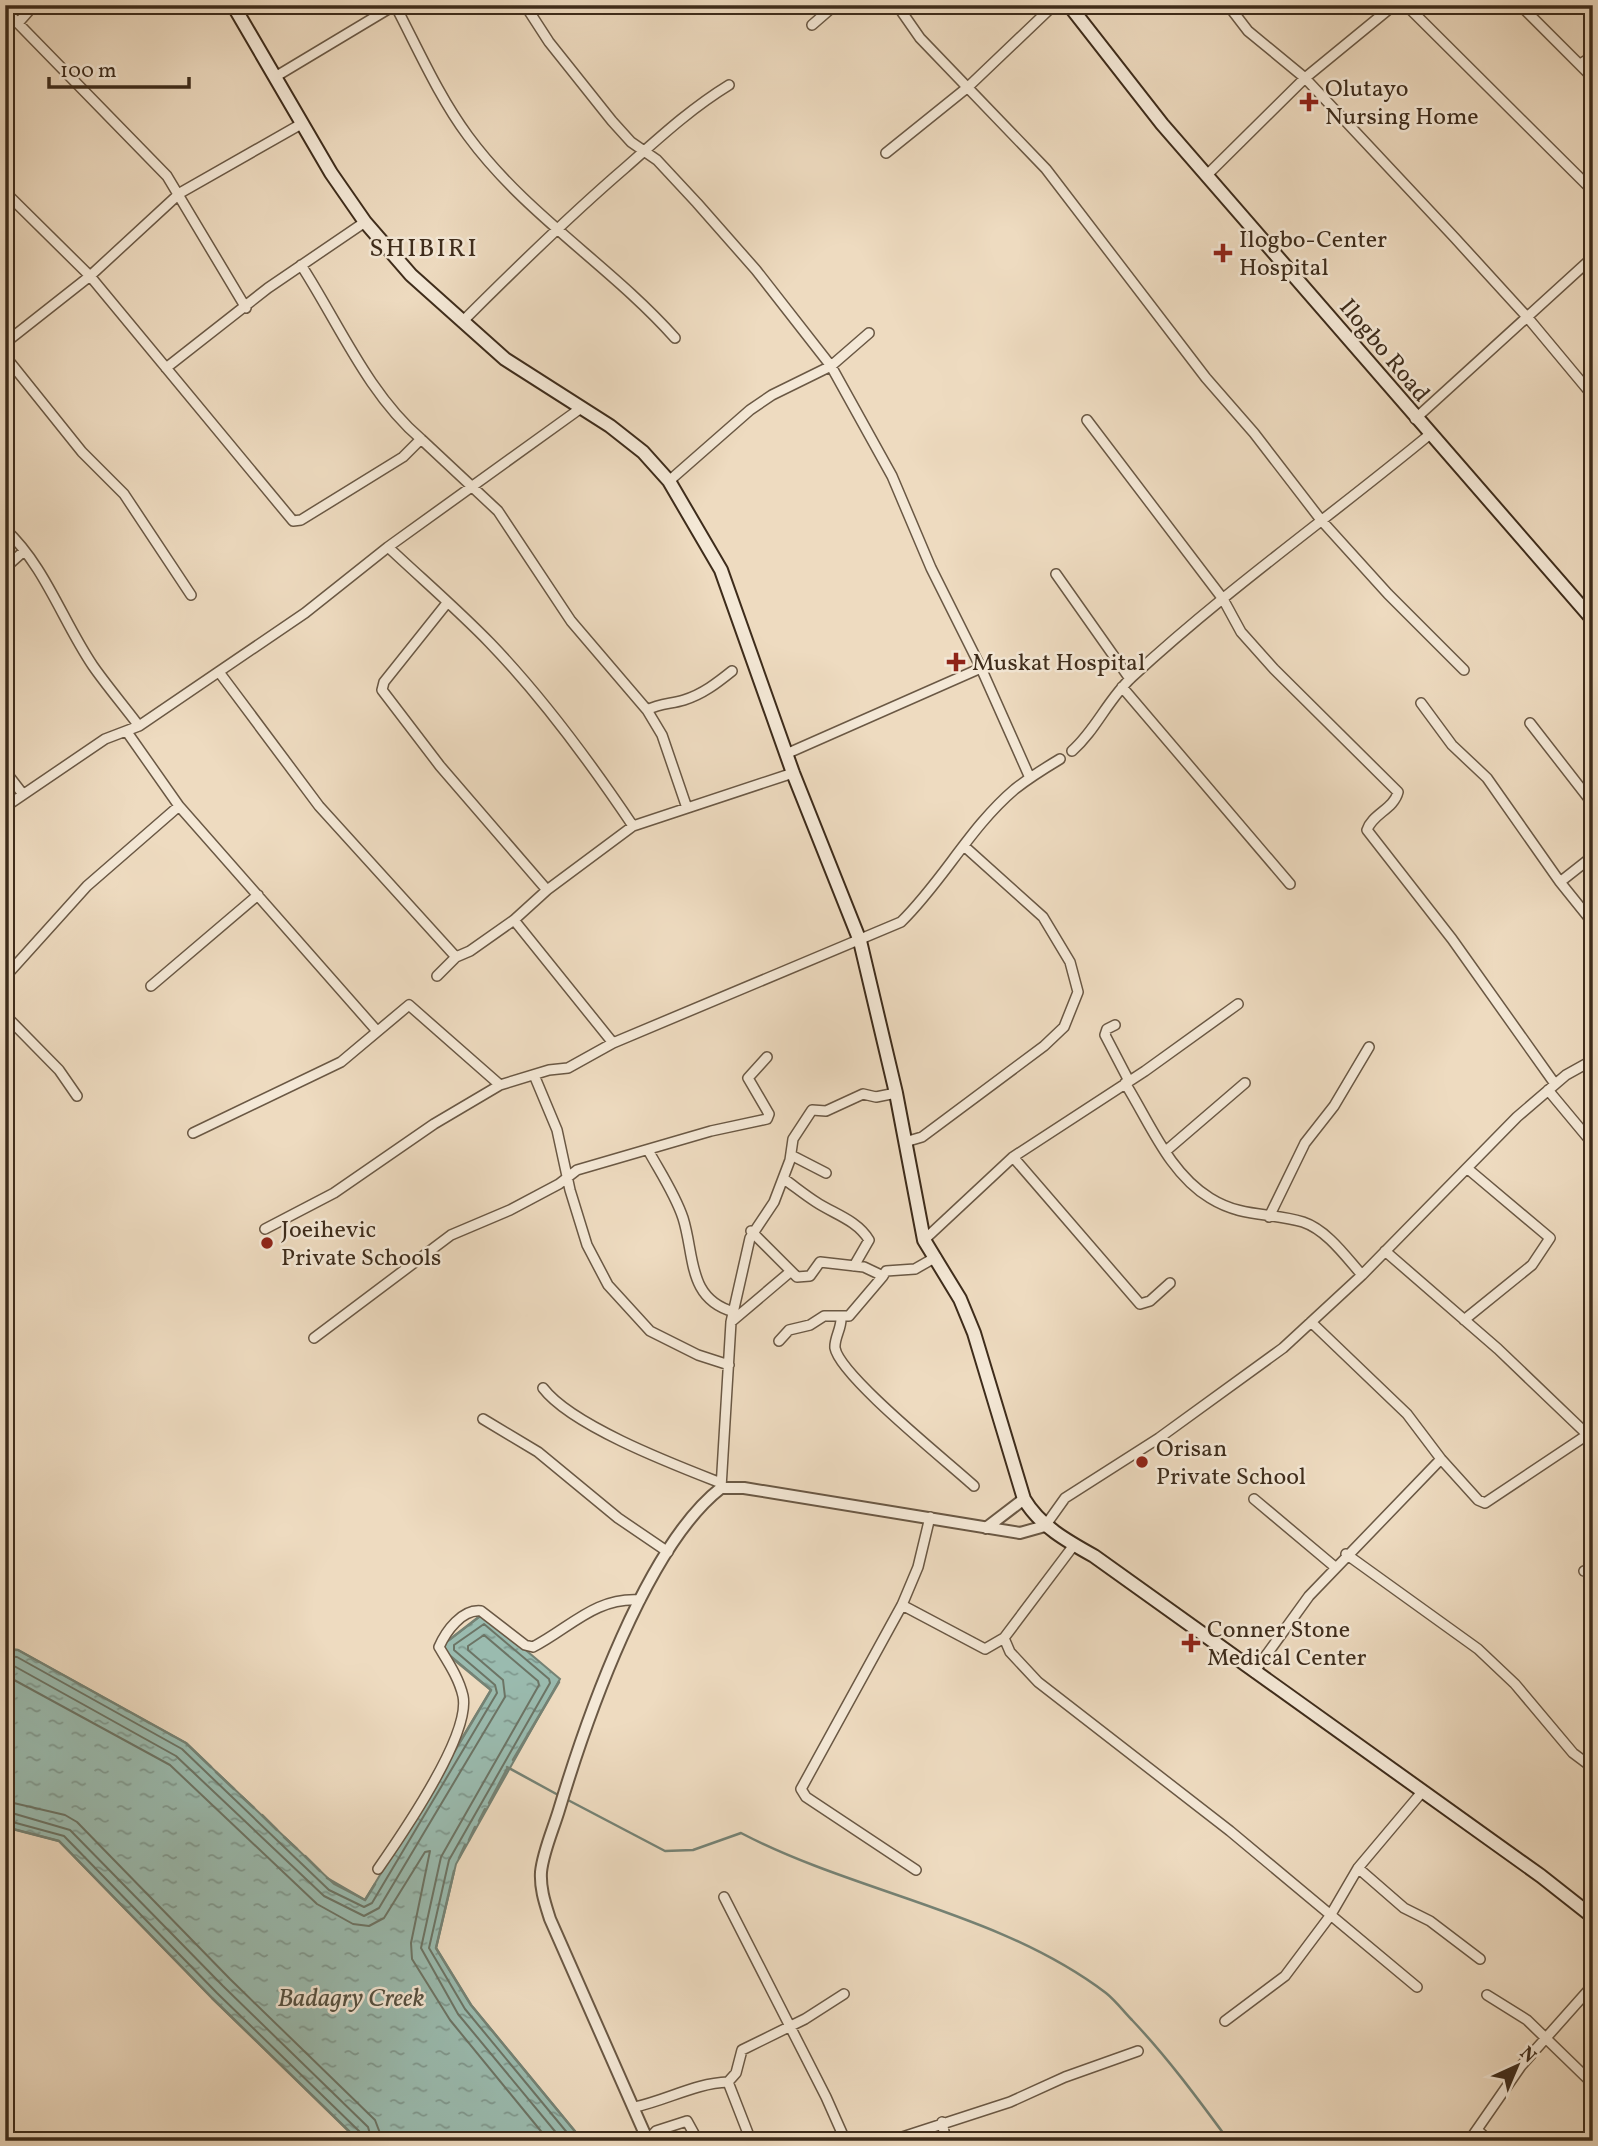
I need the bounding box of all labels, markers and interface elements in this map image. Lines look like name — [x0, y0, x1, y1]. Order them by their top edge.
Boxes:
scale bar — [49, 46, 189, 90]
text: 100 m — [60, 57, 117, 86]
place label: Olutayo Nursing Home — [1325, 73, 1479, 135]
marker: Olutayo Nursing Home — [1299, 92, 1319, 112]
place label: Ilogbo-Center Hospital — [1239, 224, 1387, 286]
district label: SHIBIRI — [369, 231, 479, 267]
marker: Ilogbo-Center Hospital — [1213, 243, 1233, 263]
street label: Ilogbo Road — [1330, 292, 1437, 410]
place label: Muskat Hospital — [972, 647, 1145, 681]
marker: Muskat Hospital — [946, 652, 966, 672]
place label: Joeihevic Private Schools — [281, 1214, 441, 1276]
marker: Joeihevic Private Schools — [259, 1235, 275, 1251]
place label: Orisan Private School — [1156, 1433, 1306, 1495]
marker: Orisan Private School — [1134, 1454, 1150, 1470]
place label: Conner Stone Medical Center — [1207, 1614, 1367, 1676]
marker: Conner Stone Medical Center — [1181, 1633, 1201, 1653]
water label: Badagry Creek — [277, 1981, 425, 2017]
north arrow — [1482, 2030, 1552, 2100]
text: N — [1513, 2041, 1542, 2069]

